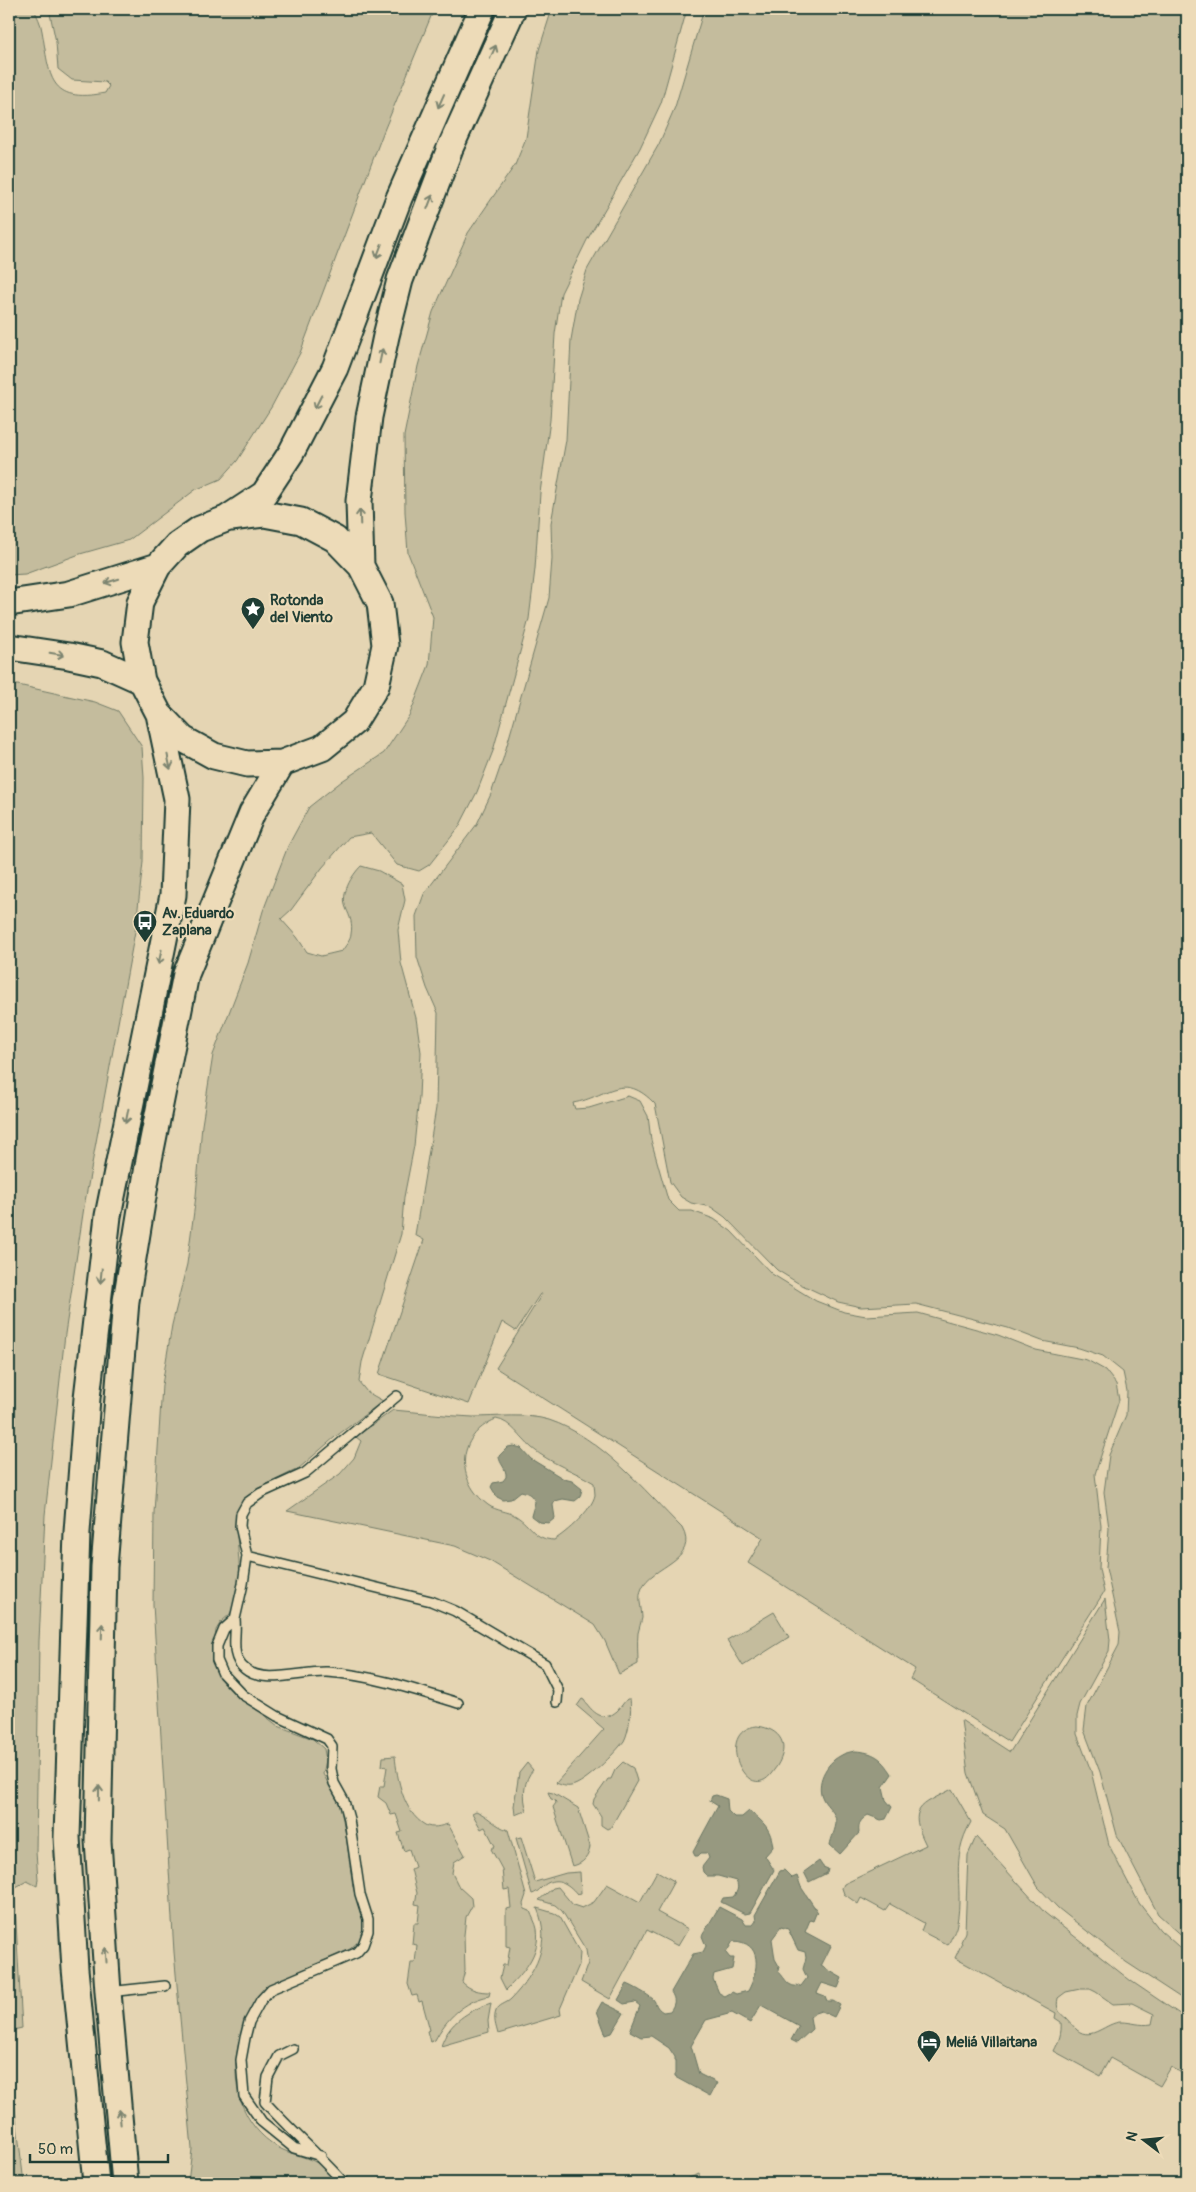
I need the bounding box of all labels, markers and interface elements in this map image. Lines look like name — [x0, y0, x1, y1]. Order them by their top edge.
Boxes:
one-way arrow — [488, 45, 498, 60]
one-way arrow — [436, 93, 446, 108]
one-way arrow — [426, 195, 435, 210]
one-way arrow — [374, 243, 383, 259]
one-way arrow — [377, 349, 386, 365]
one-way arrow — [313, 394, 322, 409]
one-way arrow — [355, 509, 364, 525]
one-way arrow — [104, 576, 120, 586]
place label: Rotonda del Viento — [270, 591, 333, 627]
place icon: Rotonda del Viento — [240, 596, 266, 630]
one-way arrow — [49, 650, 65, 660]
one-way arrow — [165, 753, 174, 769]
place label: Av. Eduardo Zaplana — [162, 904, 234, 940]
bus stop icon: Av. Eduardo Zaplana — [132, 909, 158, 943]
one-way arrow — [154, 948, 164, 964]
one-way arrow — [122, 1108, 132, 1124]
one-way arrow — [96, 1268, 106, 1284]
one-way arrow — [98, 1623, 107, 1639]
one-way arrow — [94, 1785, 104, 1802]
one-way arrow — [101, 1948, 110, 1964]
hotel icon: Meliá Villaitana — [916, 2029, 942, 2063]
place label: Meliá Villaitana — [946, 2033, 1037, 2052]
one-way arrow — [115, 2109, 124, 2125]
north arrow — [1118, 2114, 1168, 2164]
text: N — [1123, 2130, 1141, 2143]
scale bar — [30, 2132, 168, 2164]
text: 50 m — [38, 2140, 73, 2159]

